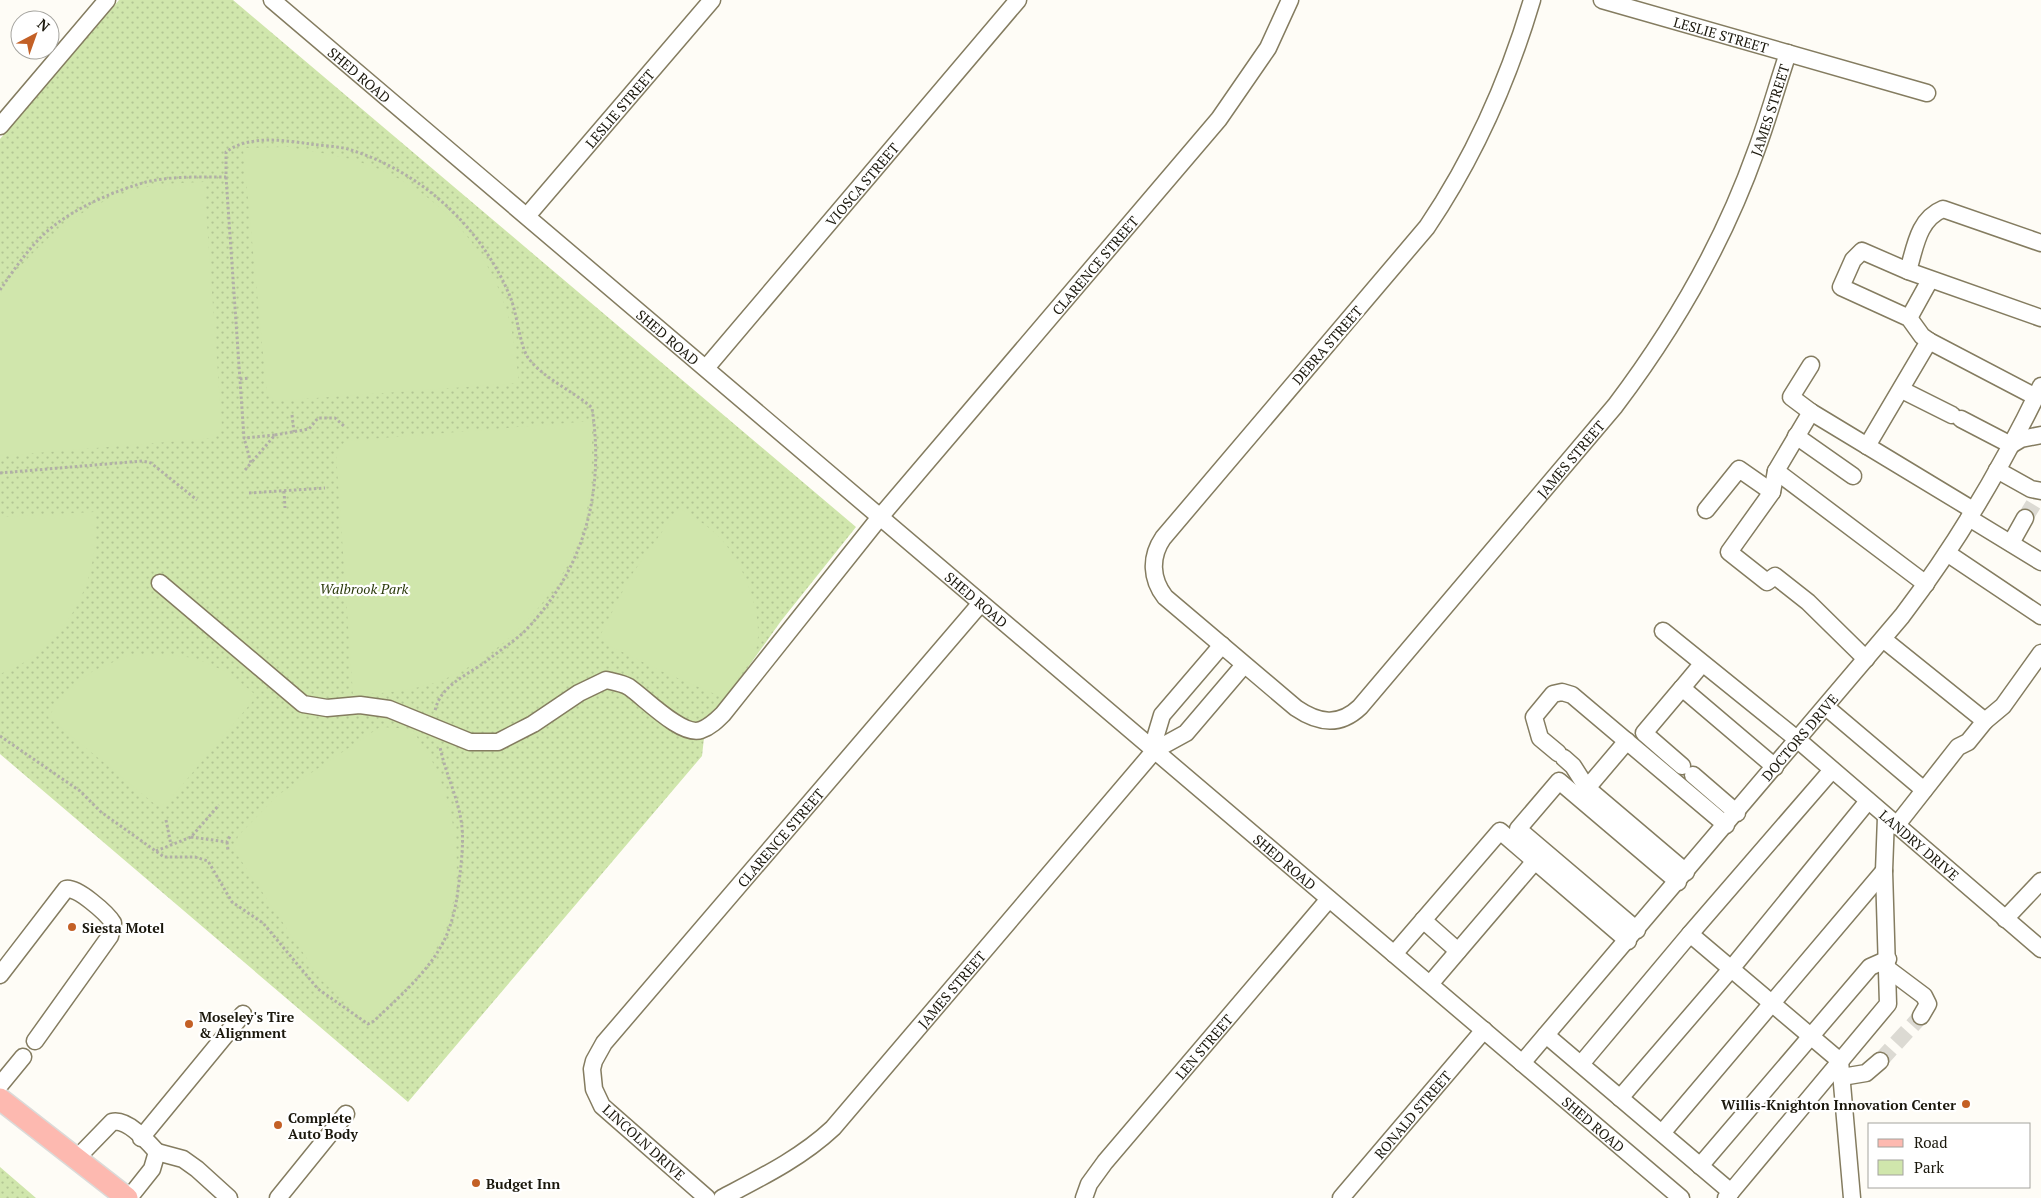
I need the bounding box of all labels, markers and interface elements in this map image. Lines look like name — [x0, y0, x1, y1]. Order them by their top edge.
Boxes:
north arrow — [10, 10, 60, 60]
street label: LESLIE STREET — [1672, 12, 1771, 57]
text: N — [34, 14, 54, 36]
street label: SHED ROAD — [324, 42, 395, 107]
street label: JAMES STREET — [1746, 61, 1793, 158]
street label: LESLIE STREET — [580, 65, 659, 151]
street label: VIOSCA STREET — [821, 138, 903, 230]
street label: CLARENCE STREET — [1047, 211, 1142, 318]
street label: DEBRA STREET — [1288, 301, 1367, 388]
street label: SHED ROAD — [633, 305, 704, 369]
street label: JAMES STREET — [1532, 416, 1609, 501]
street label: SHED ROAD — [941, 567, 1012, 631]
park label: Walbrook Park — [320, 579, 409, 598]
street label: DOCTORS DRIVE — [1757, 689, 1842, 785]
street label: CLARENCE STREET — [732, 784, 828, 891]
street label: LANDRY DRIVE — [1876, 805, 1964, 884]
street label: SHED ROAD — [1250, 829, 1321, 894]
place label: Siesta Motel — [82, 918, 165, 937]
marker: Siesta Motel — [66, 921, 78, 933]
street label: JAMES STREET — [913, 946, 990, 1032]
place label: Moseley's Tire & Alignment — [199, 1007, 295, 1042]
street label: LEN STREET — [1170, 1010, 1237, 1083]
marker: Moseley's Tire & Alignment — [183, 1018, 195, 1030]
street label: RONALD STREET — [1369, 1066, 1455, 1162]
street label: SHED ROAD — [1558, 1092, 1629, 1156]
place label: Willis-Knighton Innovation Center — [1721, 1095, 1956, 1114]
marker: Willis-Knighton Innovation Center — [1960, 1098, 1972, 1110]
street label: LINCOLN DRIVE — [599, 1100, 689, 1184]
place label: Complete Auto Body — [288, 1108, 358, 1143]
marker: Complete Auto Body — [272, 1119, 284, 1131]
legend — [1868, 1123, 2031, 1188]
text: Road — [1914, 1132, 1947, 1152]
text: Park — [1914, 1157, 1944, 1177]
place label: Budget Inn — [486, 1174, 560, 1193]
marker: Budget Inn — [470, 1177, 482, 1189]

